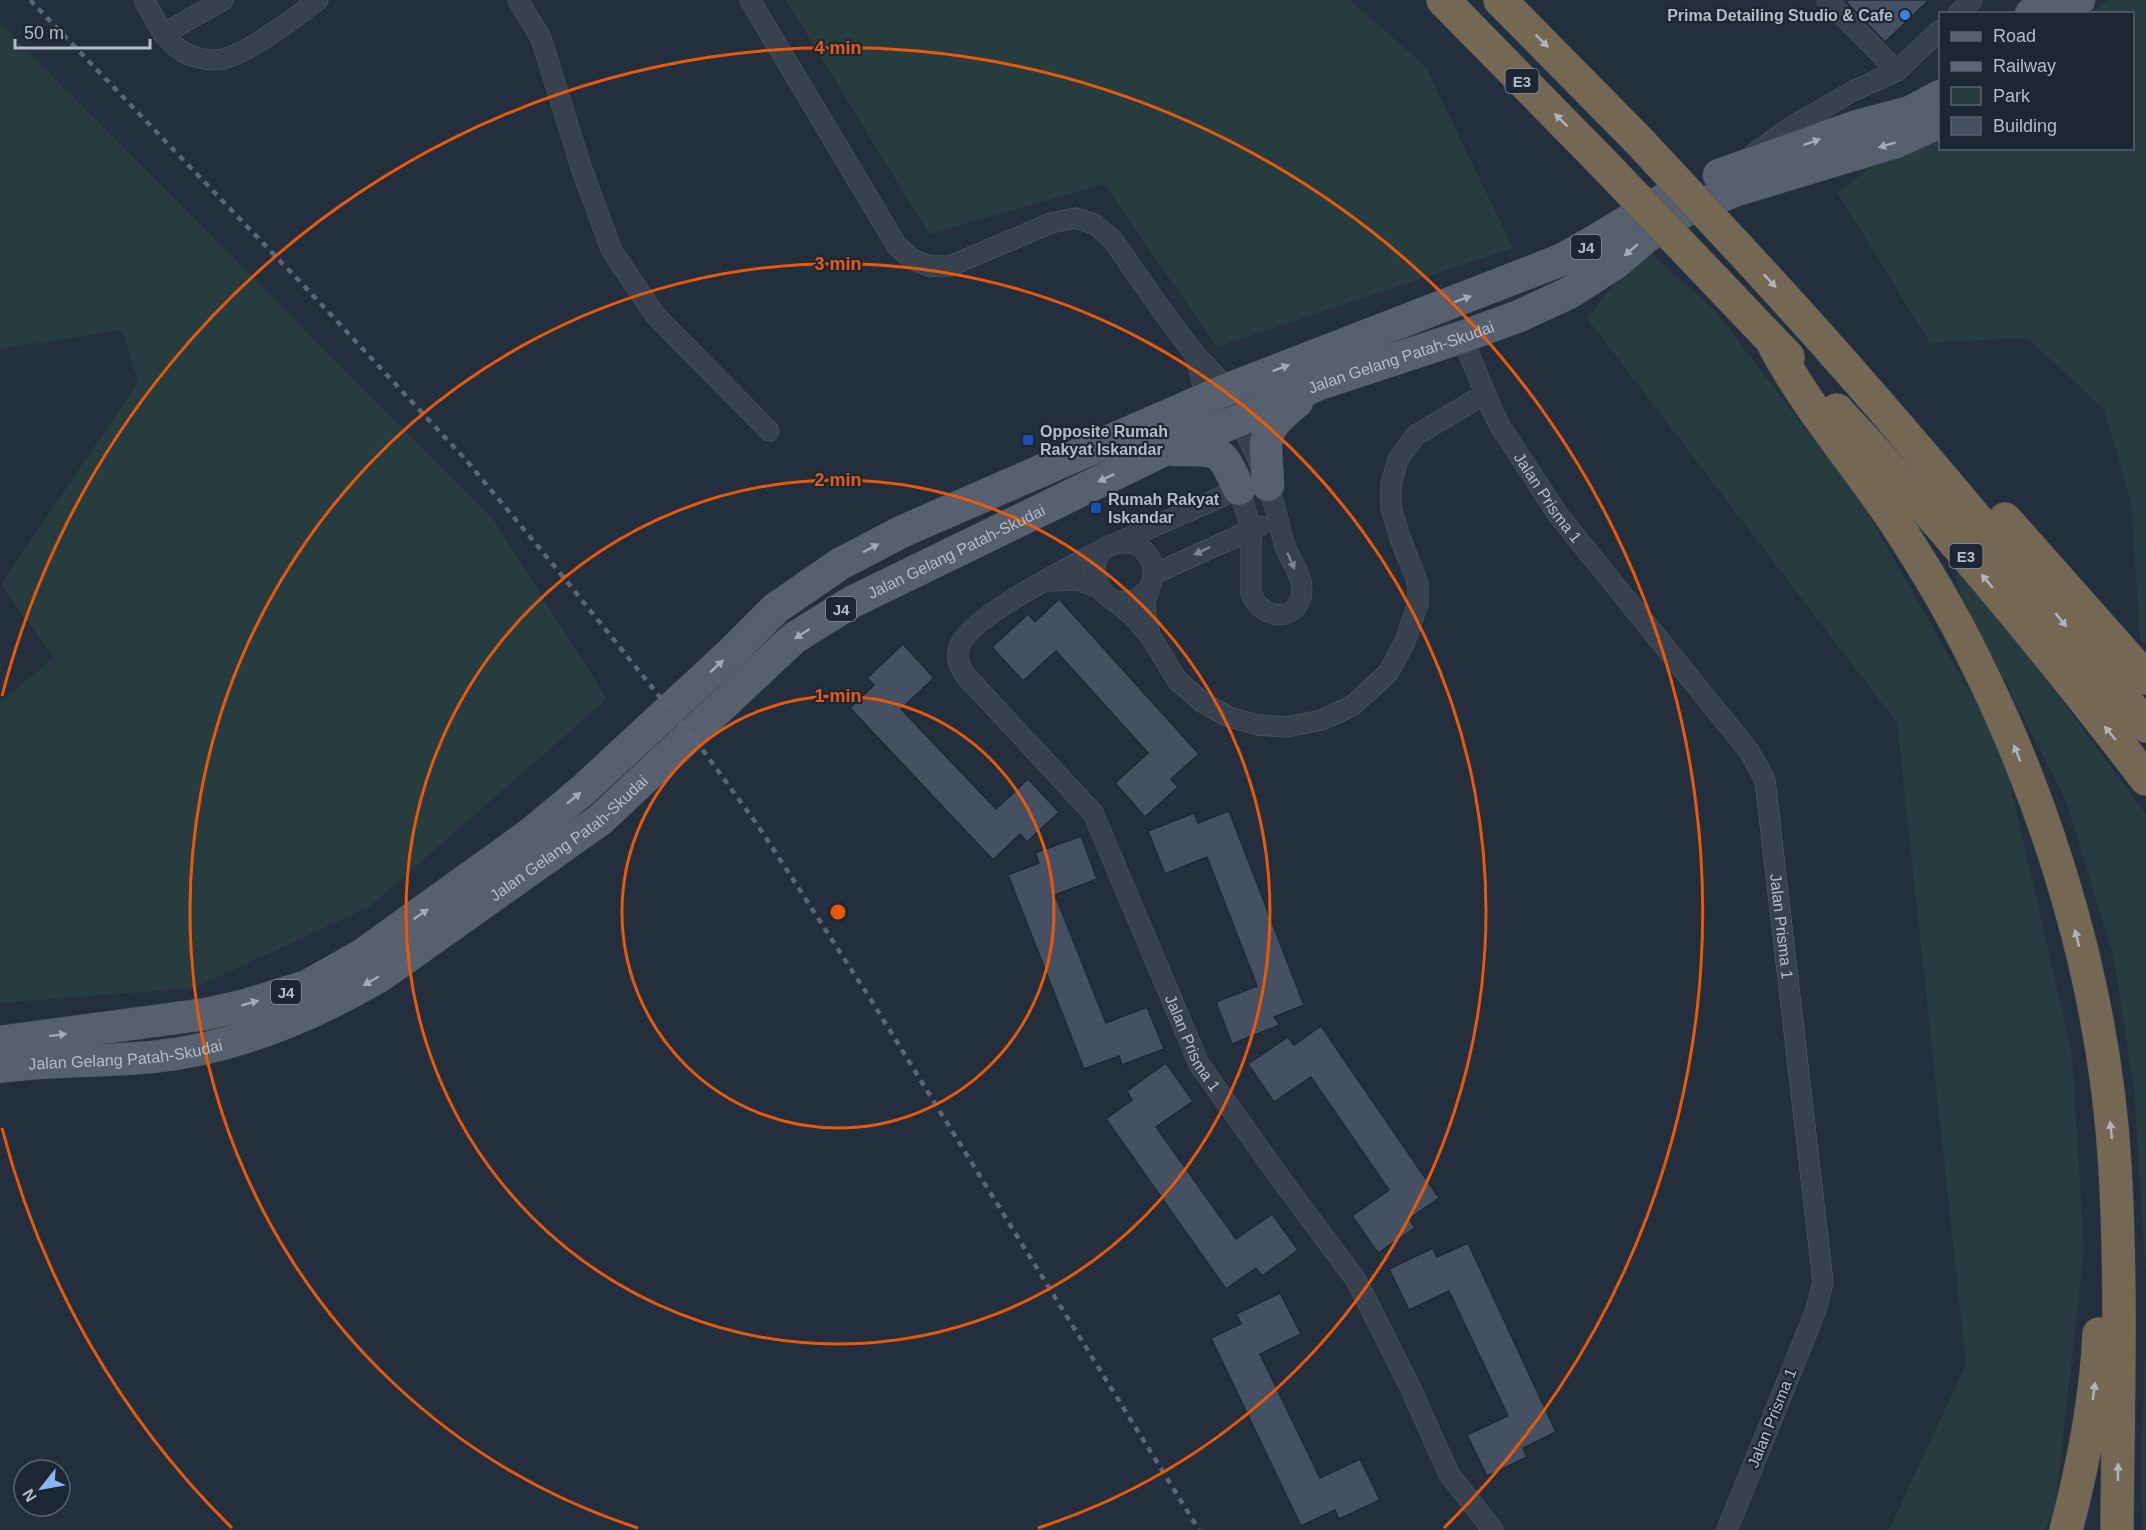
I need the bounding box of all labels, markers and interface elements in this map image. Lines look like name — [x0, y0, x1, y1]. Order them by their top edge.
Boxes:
place label: Prima Detailing Studio & Cafe — [1667, 7, 1893, 24]
marker: Prima Detailing Studio & Cafe — [1898, 8, 1912, 22]
scale bar — [15, 12, 150, 50]
legend — [1939, 12, 2134, 150]
text: 50 m — [24, 23, 64, 43]
text: Road — [1993, 26, 2036, 46]
one-way arrow — [1534, 34, 1549, 48]
text: 4 min — [814, 38, 862, 58]
text: Railway — [1993, 56, 2056, 76]
road number: E3 — [1506, 69, 1538, 93]
text: Park — [1993, 86, 2031, 106]
one-way arrow — [1555, 114, 1569, 128]
text: Building — [1993, 116, 2057, 136]
one-way arrow — [1803, 136, 1821, 146]
one-way arrow — [1878, 141, 1896, 150]
road number: J4 — [1571, 235, 1601, 259]
one-way arrow — [1624, 243, 1639, 256]
text: 3 min — [814, 254, 862, 274]
one-way arrow — [1763, 274, 1777, 289]
one-way arrow — [1454, 293, 1472, 303]
street label: Jalan Gelang Patah-Skudai — [1305, 318, 1496, 396]
one-way arrow — [1272, 363, 1290, 373]
place label: Opposite Rumah Rakyat Iskandar — [1040, 423, 1168, 458]
marker: Opposite Rumah Rakyat Iskandar — [1021, 433, 1035, 447]
street label: Jalan Prisma 1 — [1511, 449, 1585, 546]
text: 2 min — [814, 470, 862, 490]
one-way arrow — [1097, 473, 1114, 483]
place label: Rumah Rakyat Iskandar — [1108, 491, 1220, 526]
street label: Jalan Gelang Patah-Skudai — [865, 501, 1047, 602]
marker: Rumah Rakyat Iskandar — [1089, 501, 1103, 515]
one-way arrow — [862, 543, 879, 553]
road number: E3 — [1950, 544, 1982, 568]
one-way arrow — [1194, 547, 1211, 556]
one-way arrow — [1287, 552, 1296, 569]
one-way arrow — [1981, 573, 1994, 589]
road number: J4 — [826, 597, 856, 621]
one-way arrow — [2054, 612, 2067, 628]
one-way arrow — [793, 628, 810, 639]
one-way arrow — [709, 660, 724, 673]
text: 1 min — [814, 686, 862, 706]
one-way arrow — [2103, 725, 2116, 741]
one-way arrow — [2012, 744, 2022, 762]
street label: Jalan Gelang Patah-Skudai — [486, 772, 651, 904]
one-way arrow — [566, 792, 582, 805]
street label: Jalan Prisma 1 — [1767, 873, 1796, 980]
centre of rings — [828, 902, 848, 922]
one-way arrow — [414, 908, 429, 920]
one-way arrow — [2072, 929, 2082, 947]
one-way arrow — [363, 976, 380, 986]
road number: J4 — [271, 980, 301, 1004]
street label: Jalan Prisma 1 — [1162, 992, 1224, 1094]
one-way arrow — [241, 998, 259, 1007]
one-way arrow — [49, 1031, 68, 1040]
street label: Jalan Gelang Patah-Skudai — [28, 1036, 224, 1072]
one-way arrow — [2106, 1120, 2116, 1139]
street label: Jalan Prisma 1 — [1744, 1366, 1800, 1470]
one-way arrow — [2089, 1381, 2099, 1400]
north arrow — [12, 1458, 72, 1518]
one-way arrow — [2113, 1462, 2122, 1481]
text: N — [19, 1486, 40, 1505]

